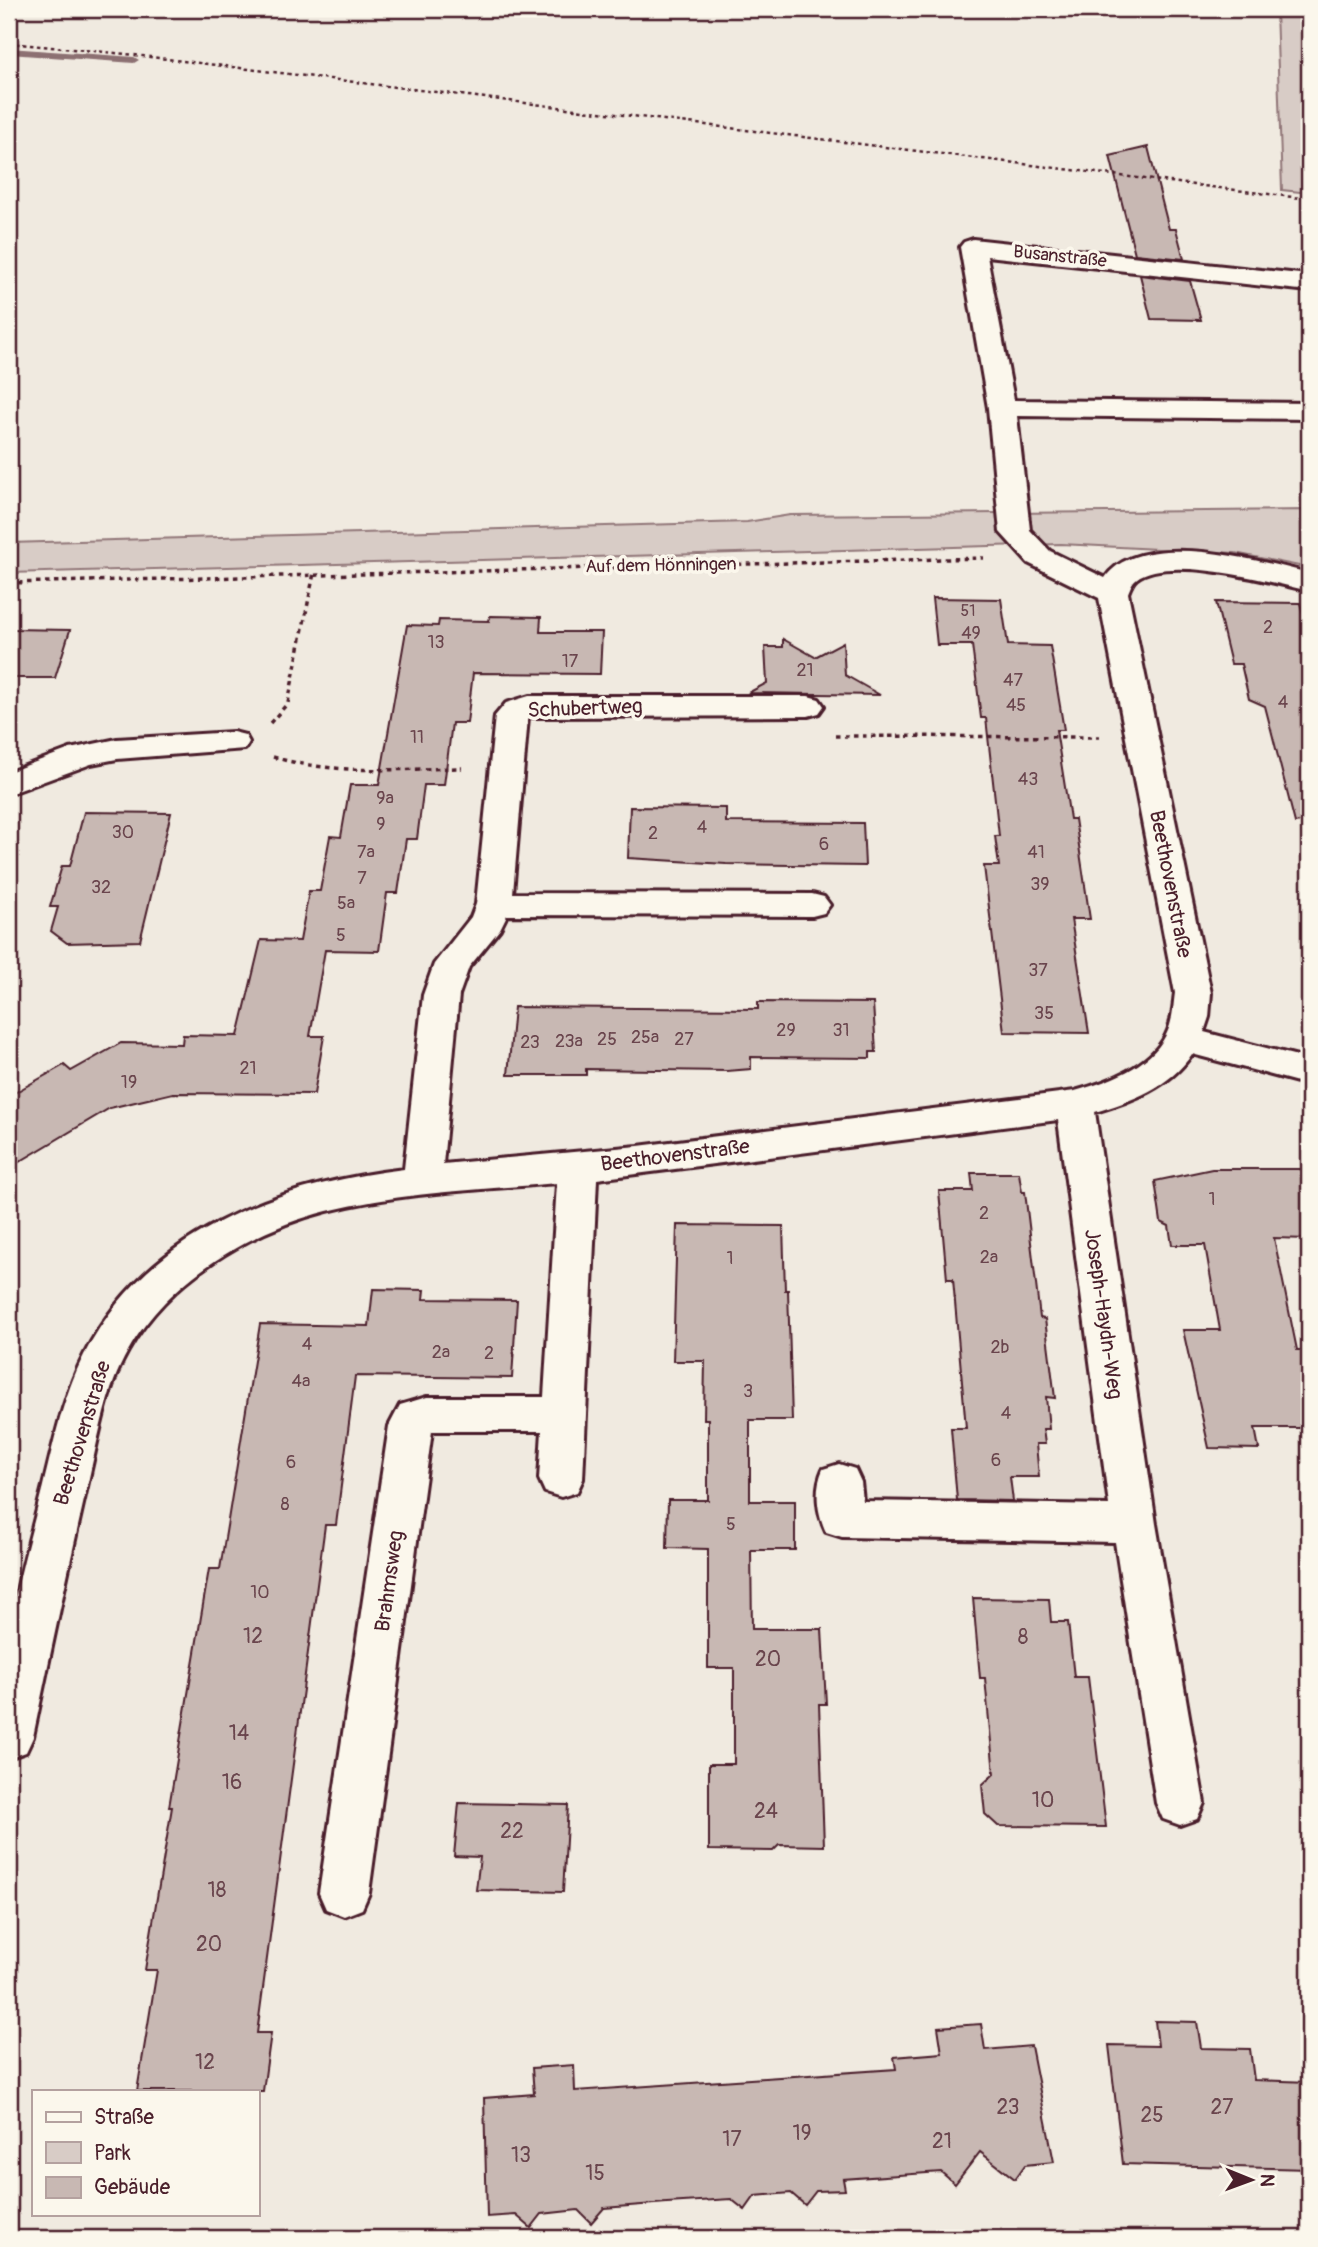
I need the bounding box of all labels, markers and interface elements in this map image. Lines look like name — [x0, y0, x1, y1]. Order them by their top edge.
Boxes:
street label: Busanstraße — [1012, 240, 1108, 273]
street label: Auf dem Hönningen — [585, 553, 737, 578]
house number: 51 — [961, 601, 975, 621]
house number: 2 — [1263, 616, 1273, 639]
house number: 49 — [961, 622, 981, 645]
house number: 13 — [427, 631, 445, 654]
house number: 17 — [562, 650, 579, 673]
house number: 21 — [796, 659, 814, 682]
house number: 47 — [1003, 669, 1023, 692]
house number: 4 — [1278, 691, 1289, 714]
street label: Schubertweg — [527, 693, 643, 724]
house number: 45 — [1006, 694, 1026, 717]
house number: 11 — [410, 726, 424, 749]
house number: 43 — [1018, 768, 1038, 791]
house number: 9a — [376, 787, 394, 810]
street label: Beethovenstraße — [1143, 808, 1198, 961]
house number: 9 — [376, 813, 386, 836]
house number: 4 — [697, 816, 708, 839]
house number: 30 — [112, 821, 134, 844]
house number: 2 — [648, 822, 658, 845]
house number: 6 — [819, 833, 829, 856]
house number: 7a — [357, 841, 375, 864]
house number: 41 — [1027, 841, 1045, 864]
house number: 7 — [357, 867, 367, 890]
house number: 39 — [1030, 873, 1050, 896]
house number: 32 — [91, 876, 111, 899]
house number: 5a — [337, 892, 355, 915]
house number: 5 — [336, 924, 346, 947]
house number: 37 — [1028, 959, 1048, 982]
house number: 35 — [1034, 1002, 1054, 1025]
house number: 29 — [776, 1019, 796, 1042]
house number: 31 — [832, 1019, 850, 1042]
house number: 25a — [631, 1026, 659, 1049]
house number: 25 — [597, 1028, 617, 1051]
house number: 27 — [674, 1028, 694, 1051]
house number: 23a — [555, 1030, 583, 1053]
house number: 23 — [520, 1031, 540, 1054]
house number: 21 — [239, 1057, 257, 1080]
house number: 19 — [121, 1071, 137, 1094]
street label: Beethovenstraße — [599, 1133, 752, 1178]
house number: 1 — [1208, 1188, 1216, 1211]
house number: 2 — [979, 1202, 989, 1225]
street label: Joseph-Haydn-Weg — [1078, 1227, 1129, 1401]
house number: 2a — [980, 1246, 998, 1269]
house number: 1 — [726, 1247, 734, 1270]
house number: 4 — [302, 1333, 313, 1356]
house number: 2b — [991, 1336, 1010, 1359]
house number: 2a — [432, 1341, 450, 1364]
house number: 2 — [484, 1342, 494, 1365]
street label: Beethovenstraße — [48, 1357, 117, 1509]
house number: 4a — [292, 1370, 310, 1393]
house number: 3 — [743, 1380, 753, 1403]
house number: 4 — [1001, 1402, 1012, 1425]
house number: 6 — [991, 1449, 1001, 1472]
house number: 6 — [286, 1451, 296, 1474]
house number: 8 — [280, 1493, 290, 1516]
house number: 5 — [726, 1513, 736, 1536]
street label: Brahmsweg — [369, 1529, 410, 1633]
house number: 10 — [250, 1581, 270, 1604]
house number: 12 — [243, 1623, 263, 1650]
house number: 8 — [1018, 1624, 1028, 1651]
house number: 20 — [755, 1646, 781, 1673]
house number: 14 — [229, 1720, 249, 1747]
house number: 16 — [222, 1769, 242, 1796]
house number: 10 — [1032, 1787, 1054, 1814]
house number: 24 — [754, 1798, 778, 1825]
house number: 22 — [500, 1818, 524, 1845]
house number: 18 — [208, 1877, 226, 1904]
house number: 20 — [196, 1931, 222, 1958]
house number: 12 — [195, 2049, 215, 2076]
legend — [32, 2090, 259, 2216]
house number: 23 — [997, 2094, 1019, 2121]
house number: 27 — [1211, 2094, 1233, 2121]
house number: 25 — [1140, 2102, 1164, 2129]
text: Straße — [94, 2104, 154, 2131]
house number: 19 — [792, 2120, 812, 2147]
house number: 17 — [722, 2126, 742, 2153]
house number: 21 — [932, 2128, 952, 2155]
text: Park — [94, 2140, 131, 2167]
house number: 13 — [511, 2142, 531, 2169]
north arrow — [1216, 2146, 1286, 2216]
house number: 15 — [585, 2160, 605, 2187]
text: Gebäude — [94, 2174, 171, 2201]
text: N — [1255, 2174, 1279, 2187]

